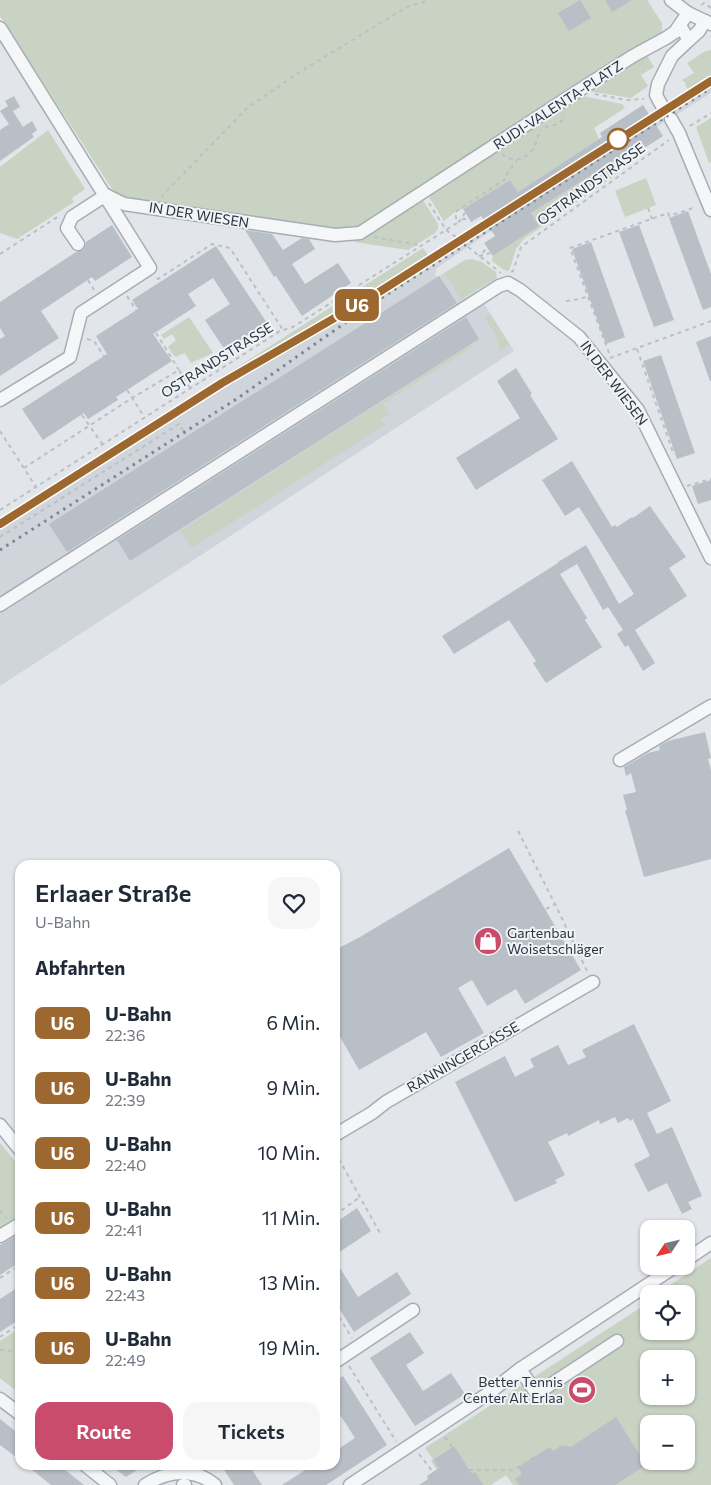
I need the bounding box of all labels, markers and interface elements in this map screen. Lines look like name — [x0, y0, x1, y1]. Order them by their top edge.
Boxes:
street label: RUDI-VALENTA-PLATZ — [490, 56, 625, 153]
unlabelled marker — [607, 128, 629, 150]
street label: OSTRANDSTRASSE — [533, 139, 648, 228]
street label: IN DER WIESEN — [148, 198, 250, 231]
line badge: U6 — [334, 289, 380, 321]
text: U6 — [345, 294, 369, 316]
street label: OSTRANDSTRASSE — [157, 318, 276, 401]
street label: IN DER WIESEN — [577, 337, 652, 428]
button: heart — [268, 877, 320, 929]
text: Erlaaer Straße — [35, 878, 191, 907]
text: U-Bahn — [35, 912, 90, 931]
place label: Gartenbau Woisetschläger — [507, 924, 605, 957]
shop icon: Gartenbau Woisetschläger — [473, 926, 503, 956]
text: Abfahrten — [35, 956, 125, 979]
text: U-Bahn — [105, 1002, 172, 1025]
text: 6 Min. — [266, 1011, 320, 1034]
text: U6 — [50, 1012, 75, 1034]
street label: RANNINGERGASSE — [404, 1017, 522, 1096]
text: 22:36 — [105, 1025, 145, 1044]
text: U-Bahn — [105, 1067, 172, 1090]
text: 9 Min. — [266, 1076, 320, 1099]
text: U6 — [50, 1077, 75, 1099]
text: 22:39 — [105, 1090, 145, 1109]
text: U-Bahn — [105, 1132, 172, 1155]
text: 10 Min. — [257, 1141, 320, 1164]
text: U6 — [50, 1142, 75, 1164]
text: 22:40 — [105, 1155, 147, 1174]
text: U-Bahn — [105, 1197, 172, 1220]
text: 11 Min. — [262, 1206, 320, 1229]
text: U6 — [50, 1207, 75, 1229]
text: 22:41 — [105, 1220, 142, 1239]
north arrow — [640, 1220, 695, 1275]
map controls — [640, 1220, 695, 1470]
text: U-Bahn — [105, 1262, 172, 1285]
text: 13 Min. — [259, 1271, 320, 1294]
text: U6 — [50, 1272, 75, 1294]
text: 22:43 — [105, 1285, 145, 1304]
button: locate — [640, 1285, 695, 1340]
text: U-Bahn — [105, 1327, 172, 1350]
text: 19 Min. — [258, 1336, 320, 1359]
text: U6 — [50, 1337, 75, 1359]
text: 22:49 — [105, 1350, 146, 1369]
button: + — [640, 1350, 695, 1405]
place label: Better Tennis Center Alt Erlaa — [463, 1373, 563, 1406]
sports icon: Better Tennis Center Alt Erlaa — [567, 1375, 597, 1405]
button: Route — [35, 1402, 173, 1460]
button: Tickets — [183, 1402, 320, 1460]
button: − — [640, 1415, 695, 1470]

